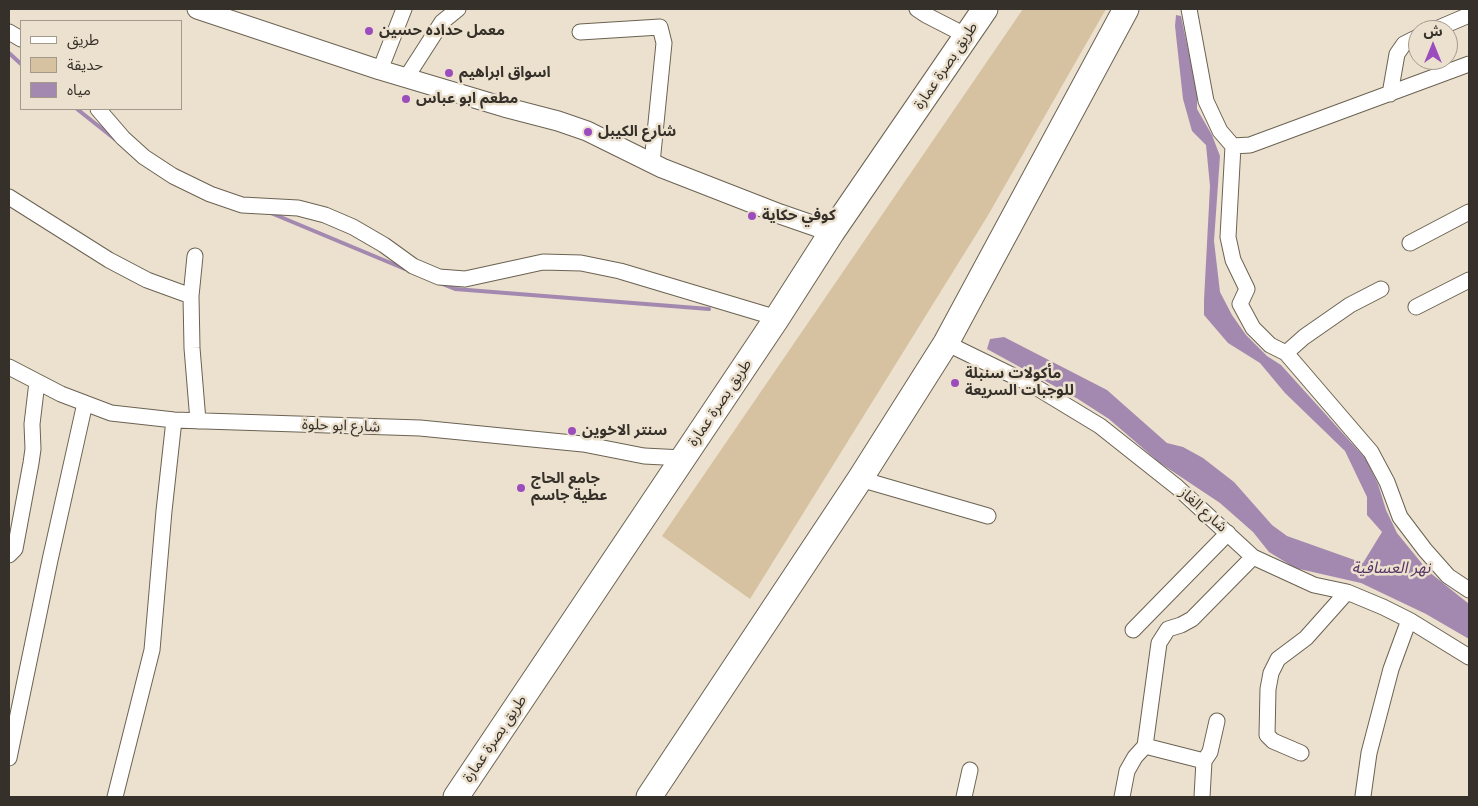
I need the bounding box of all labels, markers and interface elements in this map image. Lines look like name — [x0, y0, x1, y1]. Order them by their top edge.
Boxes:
street label: طريق بصرة عمارة — [910, 19, 982, 113]
legend — [20, 20, 182, 110]
north arrow — [1408, 20, 1458, 70]
text: ش — [1423, 21, 1443, 40]
place label: معمل حداده حسين — [379, 22, 505, 40]
marker: معمل حداده حسين — [363, 25, 375, 37]
text: طريق — [67, 29, 99, 49]
text: حديقة — [67, 54, 103, 74]
place label: اسواق ابراهيم — [459, 64, 551, 82]
marker: اسواق ابراهيم — [443, 67, 455, 79]
text: مياه — [67, 79, 91, 99]
place label: مطعم ابو عباس — [416, 90, 518, 108]
marker: مطعم ابو عباس — [400, 93, 412, 105]
place label: شارع الكيبل — [598, 123, 676, 141]
marker: شارع الكيبل — [582, 126, 594, 138]
place label: كوفي حكاية — [762, 207, 836, 225]
marker: كوفي حكاية — [746, 210, 758, 222]
street label: طريق بصرة عمارة — [684, 356, 756, 450]
place label: مأكولات سنبلة للوجبات السريعة — [965, 365, 1074, 400]
marker: مأكولات سنبلة للوجبات السريعة — [949, 377, 961, 389]
street label: شارع ابو حلوة — [302, 416, 380, 436]
place label: سنتر الاخوين — [582, 422, 667, 440]
marker: سنتر الاخوين — [566, 425, 578, 437]
place label: جامع الحاج عطية جاسم — [531, 470, 608, 505]
marker: جامع الحاج عطية جاسم — [515, 482, 527, 494]
street label: شارع الغاز — [1175, 484, 1231, 536]
water label: نهر العسافية — [1352, 558, 1430, 578]
street label: طريق بصرة عمارة — [459, 692, 531, 786]

